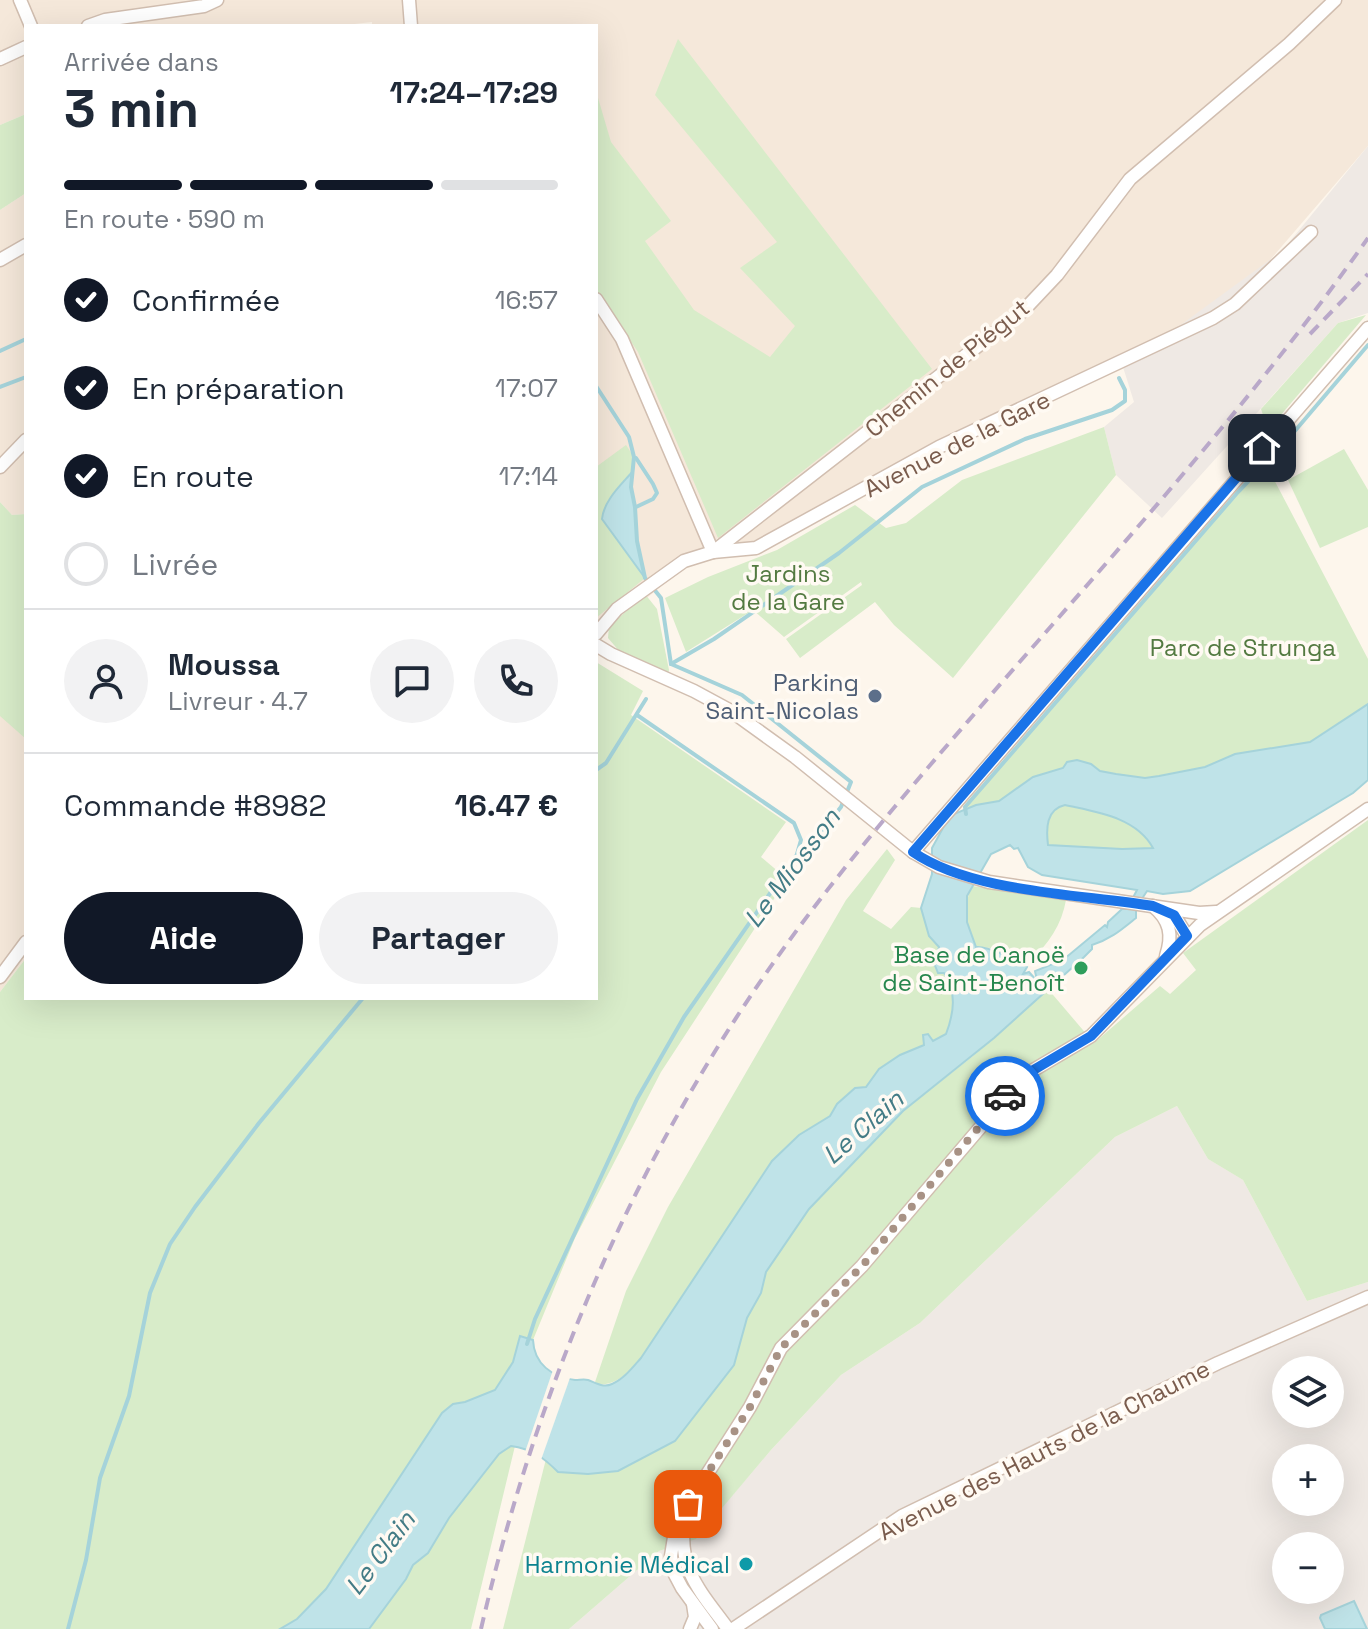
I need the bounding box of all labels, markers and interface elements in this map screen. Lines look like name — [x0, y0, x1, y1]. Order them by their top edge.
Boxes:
text: Arrivée dans — [64, 45, 219, 79]
text: 17:24–17:29 — [390, 73, 558, 112]
text: 3 min — [64, 76, 199, 142]
text: En route · 590 m — [64, 202, 265, 236]
icon: check — [64, 278, 108, 322]
text: Confirmée — [132, 281, 280, 320]
text: 16:57 — [495, 283, 558, 317]
street label: Chemin de Piégut — [858, 292, 1036, 444]
icon: check — [64, 366, 108, 410]
text: En préparation — [132, 369, 345, 408]
text: 17:07 — [495, 371, 558, 405]
street label: Avenue de la Gare — [859, 384, 1055, 504]
pin — [1228, 414, 1296, 482]
icon: home — [1240, 426, 1284, 470]
icon: check — [64, 454, 108, 498]
text: En route — [132, 457, 254, 496]
text: 17:14 — [499, 459, 558, 493]
text: Livrée — [132, 545, 218, 584]
park label: Jardins de la Gare — [731, 558, 845, 617]
park label: Parc de Strunga — [1150, 632, 1336, 663]
button: person — [64, 639, 148, 723]
button: chat — [370, 639, 454, 723]
button: phone — [474, 639, 558, 723]
text: Moussa — [168, 645, 280, 684]
place label: Parking Saint-Nicolas — [705, 667, 859, 726]
text: Livreur · 4.7 — [168, 684, 308, 718]
marker: Parking Saint-Nicolas — [866, 687, 884, 705]
text: Commande #8982 — [64, 786, 327, 825]
text: 16.47 € — [455, 786, 558, 825]
water label: Le Miosson — [736, 801, 848, 934]
button: Aide — [64, 892, 303, 984]
button: Partager — [319, 892, 558, 984]
place label: Base de Canoë de Saint-Benoît — [882, 939, 1065, 998]
marker: Base de Canoë de Saint-Benoît — [1072, 959, 1090, 977]
courier — [965, 1056, 1045, 1136]
icon: car — [983, 1074, 1027, 1118]
water label: Le Clain — [815, 1082, 911, 1171]
street label: Avenue des Hauts de la Chaume — [873, 1353, 1215, 1547]
map controls — [1272, 1356, 1344, 1604]
button: layers — [1272, 1356, 1344, 1428]
button: + — [1272, 1444, 1344, 1516]
pin — [654, 1470, 722, 1538]
icon: bag — [666, 1482, 710, 1526]
water label: Le Clain — [337, 1503, 423, 1602]
button: − — [1272, 1532, 1344, 1604]
place label: Harmonie Médical — [525, 1549, 730, 1580]
marker: Harmonie Médical — [737, 1555, 755, 1573]

